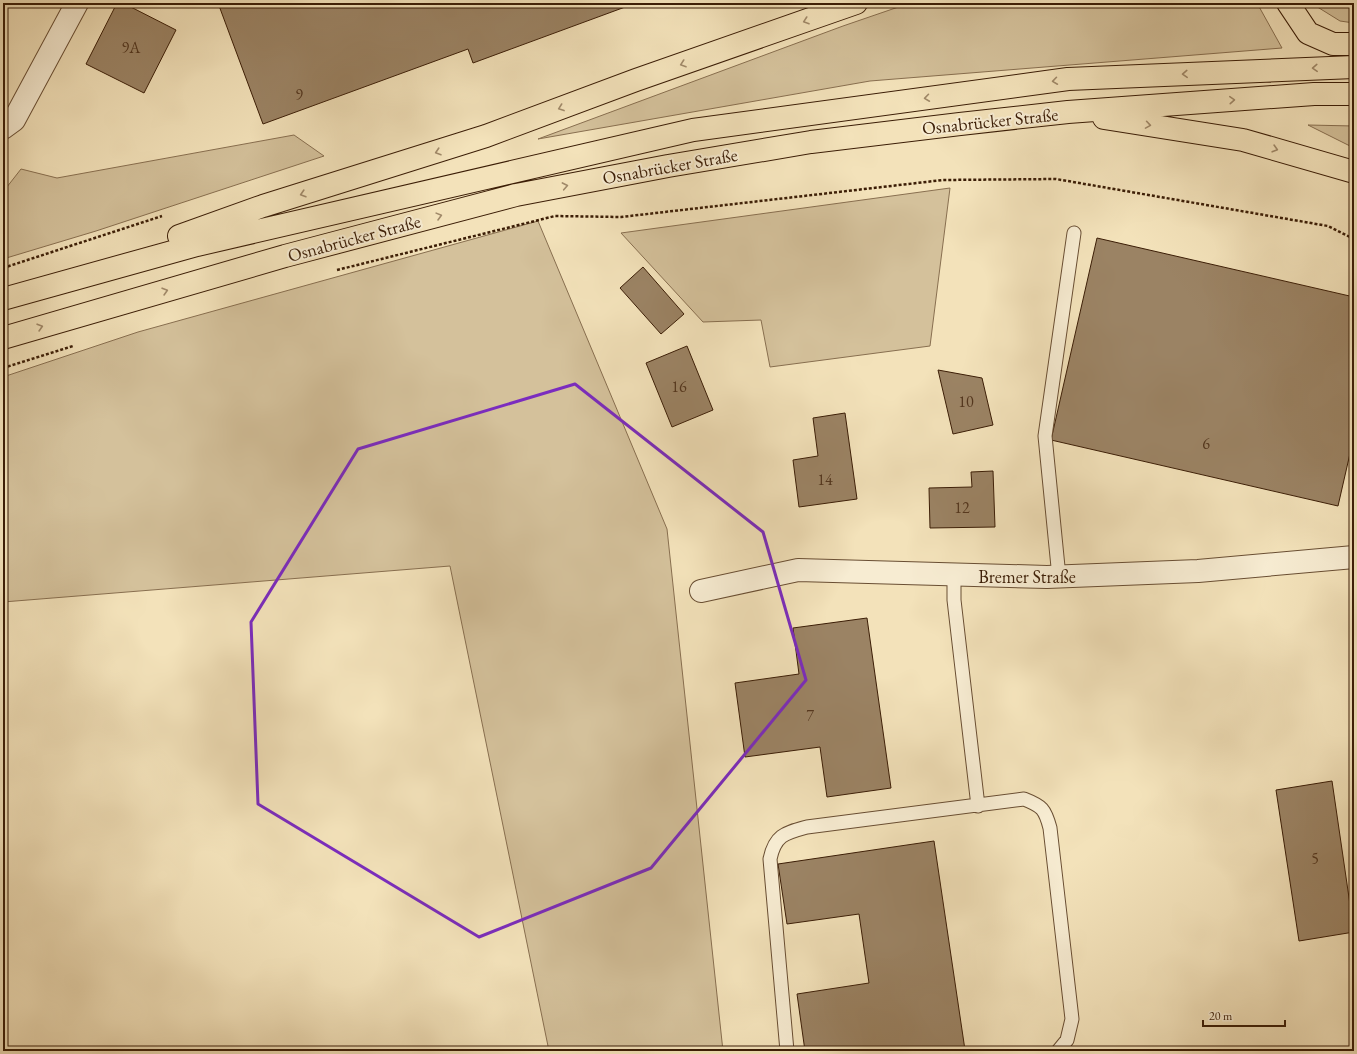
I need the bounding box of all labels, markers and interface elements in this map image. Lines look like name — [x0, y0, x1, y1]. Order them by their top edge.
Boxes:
one-way arrow — [802, 16, 809, 24]
house number: 9A — [122, 37, 141, 58]
one-way arrow — [680, 59, 687, 67]
one-way arrow — [1312, 64, 1318, 73]
one-way arrow — [1182, 70, 1188, 78]
one-way arrow — [1052, 76, 1058, 85]
house number: 9 — [295, 84, 303, 105]
one-way arrow — [924, 93, 930, 102]
one-way arrow — [1229, 95, 1235, 104]
street label: Osnabrücker Straße — [921, 102, 1059, 140]
one-way arrow — [558, 104, 565, 112]
one-way arrow — [1145, 120, 1151, 129]
street label: Osnabrücker Straße — [601, 143, 739, 189]
one-way arrow — [1271, 144, 1278, 153]
one-way arrow — [435, 147, 442, 155]
one-way arrow — [562, 182, 569, 190]
one-way arrow — [299, 189, 306, 198]
street label: Osnabrücker Straße — [285, 209, 423, 267]
one-way arrow — [436, 212, 442, 220]
one-way arrow — [161, 287, 168, 296]
one-way arrow — [37, 323, 44, 332]
house number: 16 — [671, 376, 687, 397]
house number: 10 — [958, 391, 974, 412]
house number: 6 — [1202, 433, 1210, 454]
house number: 14 — [817, 469, 833, 490]
house number: 12 — [954, 497, 970, 518]
street label: Bremer Straße — [978, 565, 1076, 588]
house number: 7 — [806, 705, 814, 726]
house number: 5 — [1311, 848, 1319, 869]
scale bar — [1203, 1002, 1285, 1028]
text: 20 m — [1209, 1008, 1233, 1024]

